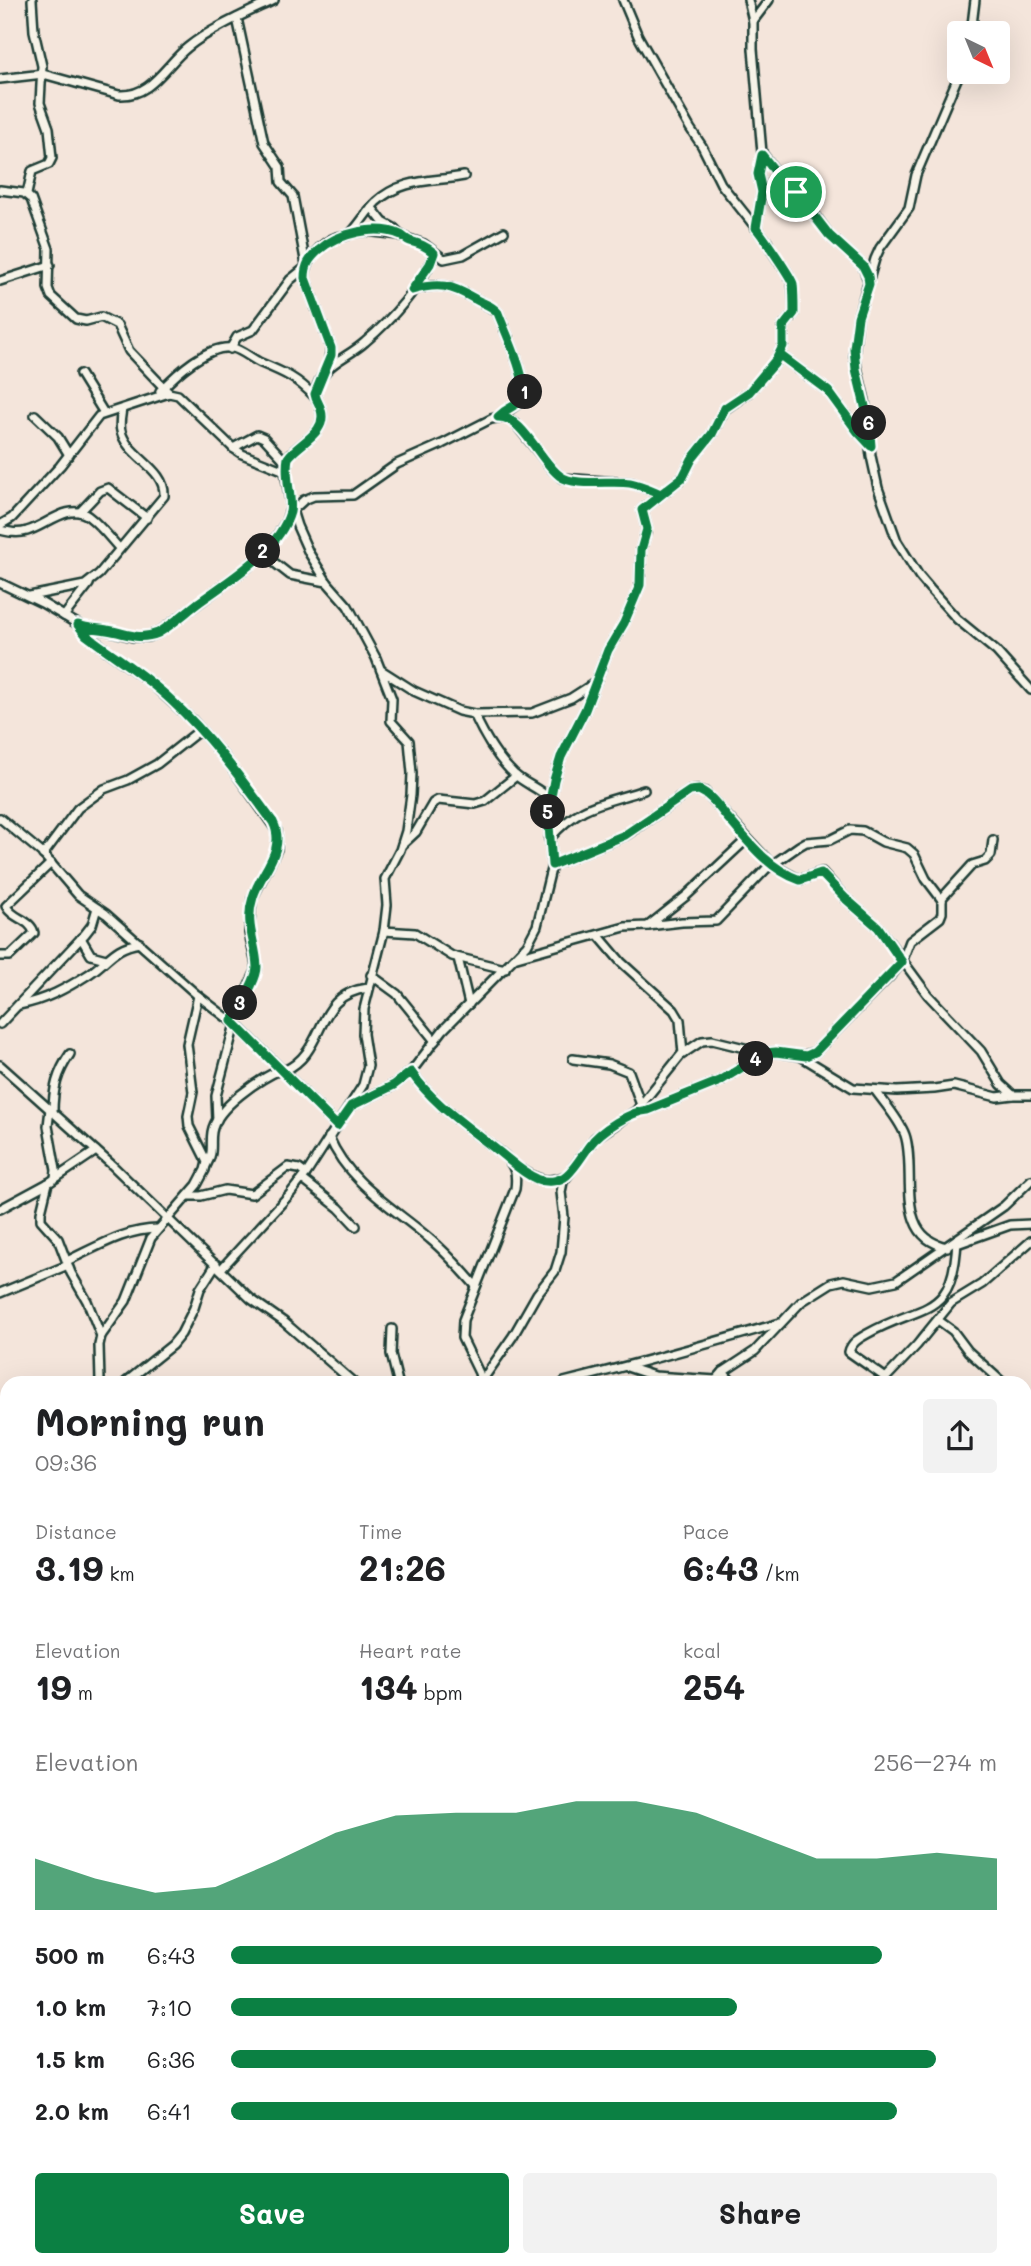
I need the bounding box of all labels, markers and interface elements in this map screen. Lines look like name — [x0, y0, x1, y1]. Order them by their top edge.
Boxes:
north arrow — [947, 21, 1010, 84]
map controls — [947, 21, 1010, 84]
pin — [766, 162, 826, 222]
icon: arrive — [777, 173, 815, 211]
pin: 1 — [508, 374, 542, 410]
text: 1 — [520, 379, 529, 404]
pin: 6 — [852, 406, 886, 440]
text: 6 — [863, 410, 874, 435]
pin: 2 — [246, 534, 280, 568]
text: 2 — [257, 538, 268, 563]
pin: 5 — [530, 794, 566, 830]
text: 5 — [542, 799, 553, 824]
pin: 3 — [222, 986, 258, 1020]
text: 3 — [234, 990, 245, 1015]
pin: 4 — [738, 1042, 774, 1076]
text: 4 — [749, 1046, 762, 1071]
text: Morning run — [35, 1396, 265, 1446]
button: share — [923, 1399, 997, 1473]
text: 09:36 — [35, 1447, 97, 1477]
text: Distance — [35, 1519, 117, 1544]
text: Time — [359, 1519, 402, 1544]
text: Pace — [683, 1519, 729, 1544]
text: 3.19 — [35, 1544, 103, 1590]
text: 21:26 — [359, 1544, 446, 1590]
text: 6:43 — [683, 1544, 758, 1590]
text: km — [103, 1561, 135, 1586]
text: /km — [758, 1561, 800, 1586]
text: Elevation — [35, 1638, 120, 1663]
text: Heart rate — [359, 1638, 462, 1663]
text: kcal — [683, 1638, 721, 1663]
text: 19 — [35, 1663, 72, 1709]
text: 134 — [359, 1663, 418, 1709]
text: 254 — [683, 1663, 745, 1709]
text: m — [72, 1680, 93, 1705]
text: bpm — [418, 1680, 463, 1705]
text: Elevation — [35, 1747, 138, 1777]
text: 256–274 m — [873, 1747, 997, 1777]
text: 500 m — [35, 1940, 105, 1970]
text: 6:43 — [147, 1940, 195, 1970]
text: 1.0 km — [35, 1992, 106, 2022]
text: 7:10 — [147, 1992, 191, 2022]
text: 1.5 km — [35, 2044, 105, 2074]
text: 6:36 — [147, 2044, 195, 2074]
text: 2.0 km — [35, 2096, 109, 2126]
text: 6:41 — [147, 2096, 192, 2126]
button: Save — [35, 2173, 509, 2253]
button: Share — [523, 2173, 997, 2253]

